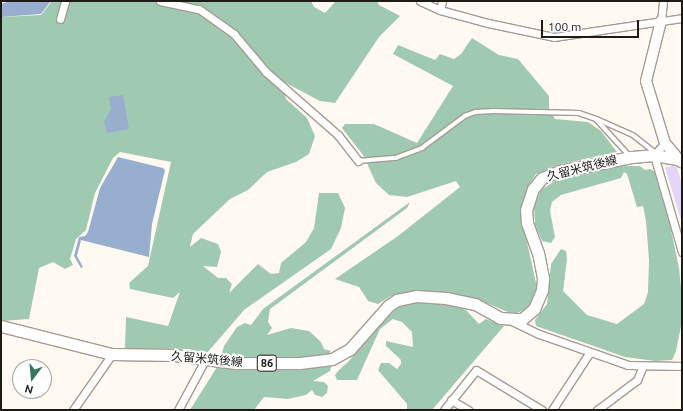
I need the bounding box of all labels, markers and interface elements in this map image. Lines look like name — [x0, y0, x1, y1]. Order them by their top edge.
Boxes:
scale bar — [543, 12, 641, 38]
text: 100 m — [548, 20, 581, 33]
street label: 久留米筑後線 — [545, 152, 619, 184]
street label: 久留米筑後線 — [171, 349, 243, 369]
road number: 86 — [256, 354, 278, 372]
north arrow — [12, 359, 52, 399]
text: N — [23, 383, 35, 396]

